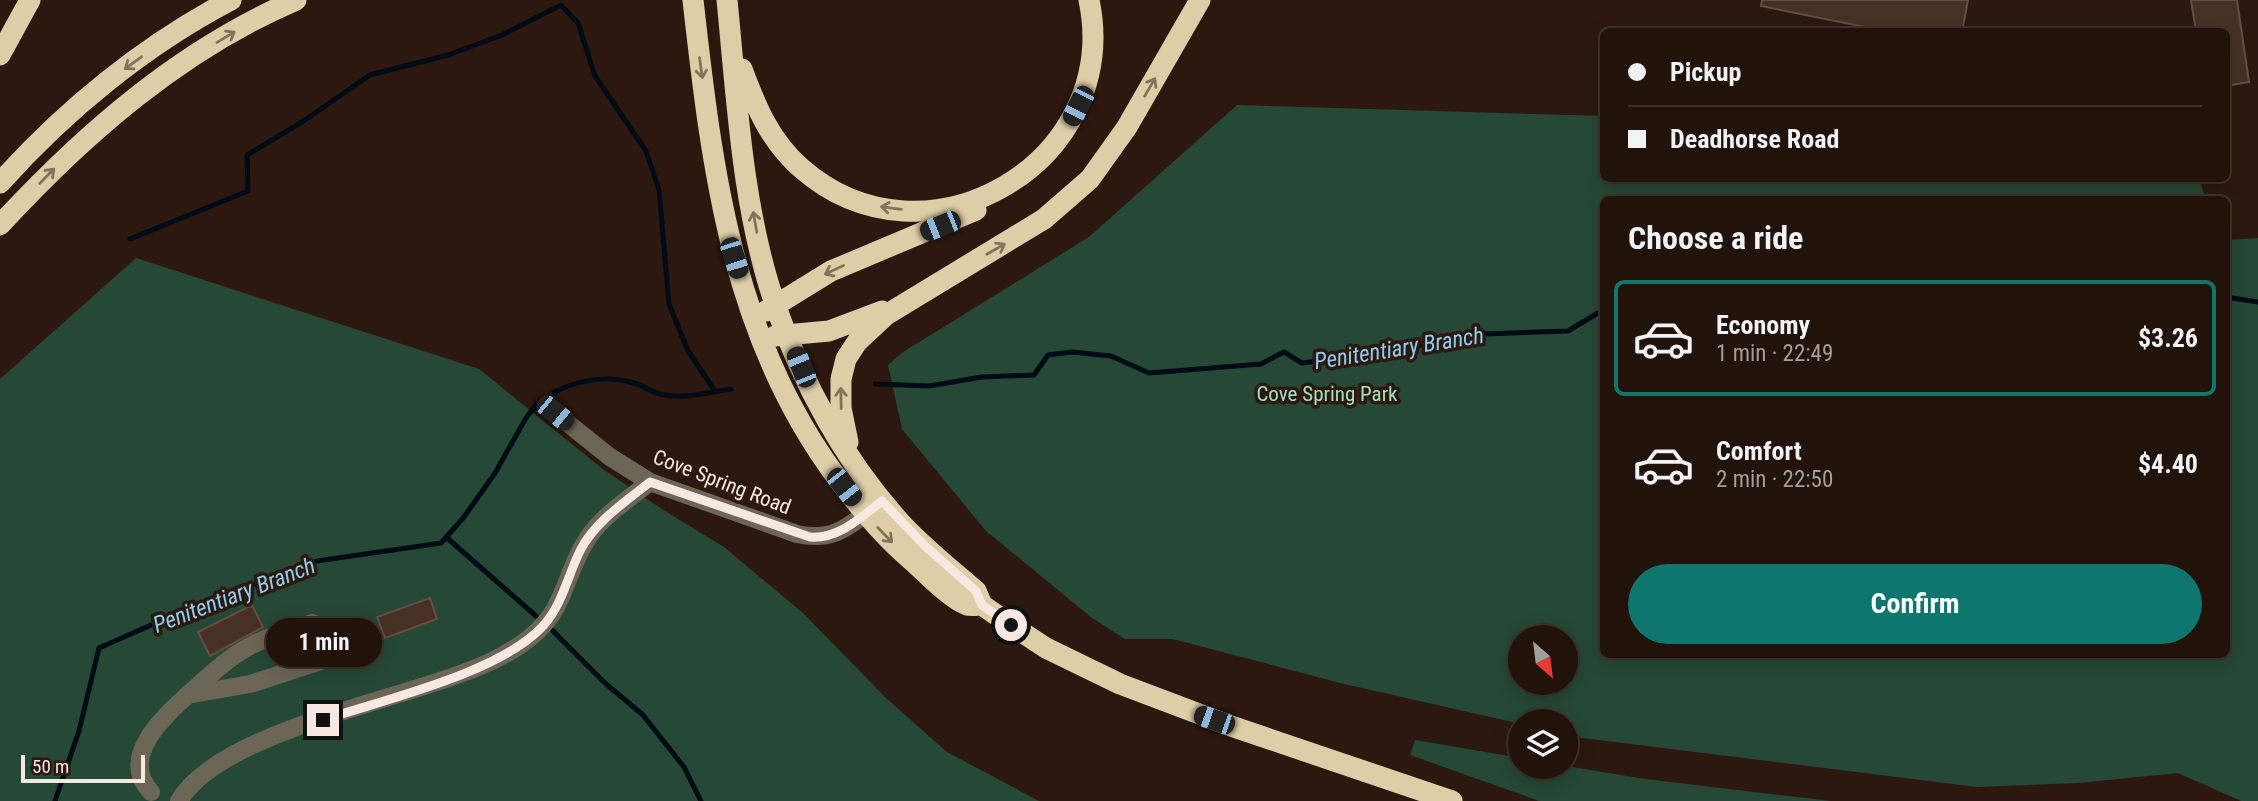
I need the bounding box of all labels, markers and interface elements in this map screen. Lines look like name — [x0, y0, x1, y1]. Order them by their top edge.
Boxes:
one-way arrow — [216, 29, 236, 43]
one-way arrow — [124, 56, 143, 70]
one-way arrow — [694, 56, 707, 79]
text: Pickup — [1670, 57, 1741, 87]
one-way arrow — [1143, 78, 1157, 98]
car — [1060, 83, 1097, 129]
text: Deadhorse Road — [1670, 124, 1839, 154]
one-way arrow — [38, 167, 55, 184]
one-way arrow — [880, 201, 903, 214]
car — [917, 208, 964, 244]
one-way arrow — [748, 211, 761, 234]
text: Choose a ride — [1628, 219, 1803, 257]
car — [718, 235, 751, 281]
one-way arrow — [985, 242, 1005, 256]
one-way arrow — [824, 264, 845, 277]
icon: car — [1632, 307, 1695, 370]
text: Economy — [1716, 310, 1810, 340]
water label: Penitentiary Branch — [1312, 322, 1486, 375]
text: $3.26 — [2138, 323, 2198, 353]
text: 1 min · 22:49 — [1716, 340, 1833, 367]
car — [784, 344, 819, 390]
park label: Cove Spring Park — [1256, 382, 1398, 406]
one-way arrow — [834, 386, 848, 409]
car — [533, 392, 578, 434]
icon: car — [1632, 433, 1695, 496]
text: Comfort — [1716, 436, 1802, 466]
street label: Cove Spring Road — [650, 445, 794, 519]
text: $4.40 — [2138, 449, 2198, 479]
car — [823, 464, 866, 510]
text: 2 min · 22:50 — [1716, 466, 1833, 493]
one-way arrow — [876, 526, 893, 543]
water label: Penitentiary Branch — [149, 552, 319, 639]
button: Confirm — [1628, 564, 2202, 644]
route start — [995, 609, 1027, 641]
callout: 1 min — [265, 618, 381, 668]
north arrow — [1508, 625, 1578, 695]
map controls — [1508, 625, 1578, 779]
text: 1 min — [298, 629, 350, 656]
car — [1191, 703, 1238, 737]
route end — [307, 704, 339, 736]
button: layers — [1508, 709, 1578, 779]
scale bar — [21, 752, 145, 784]
text: 50 m — [32, 755, 69, 778]

